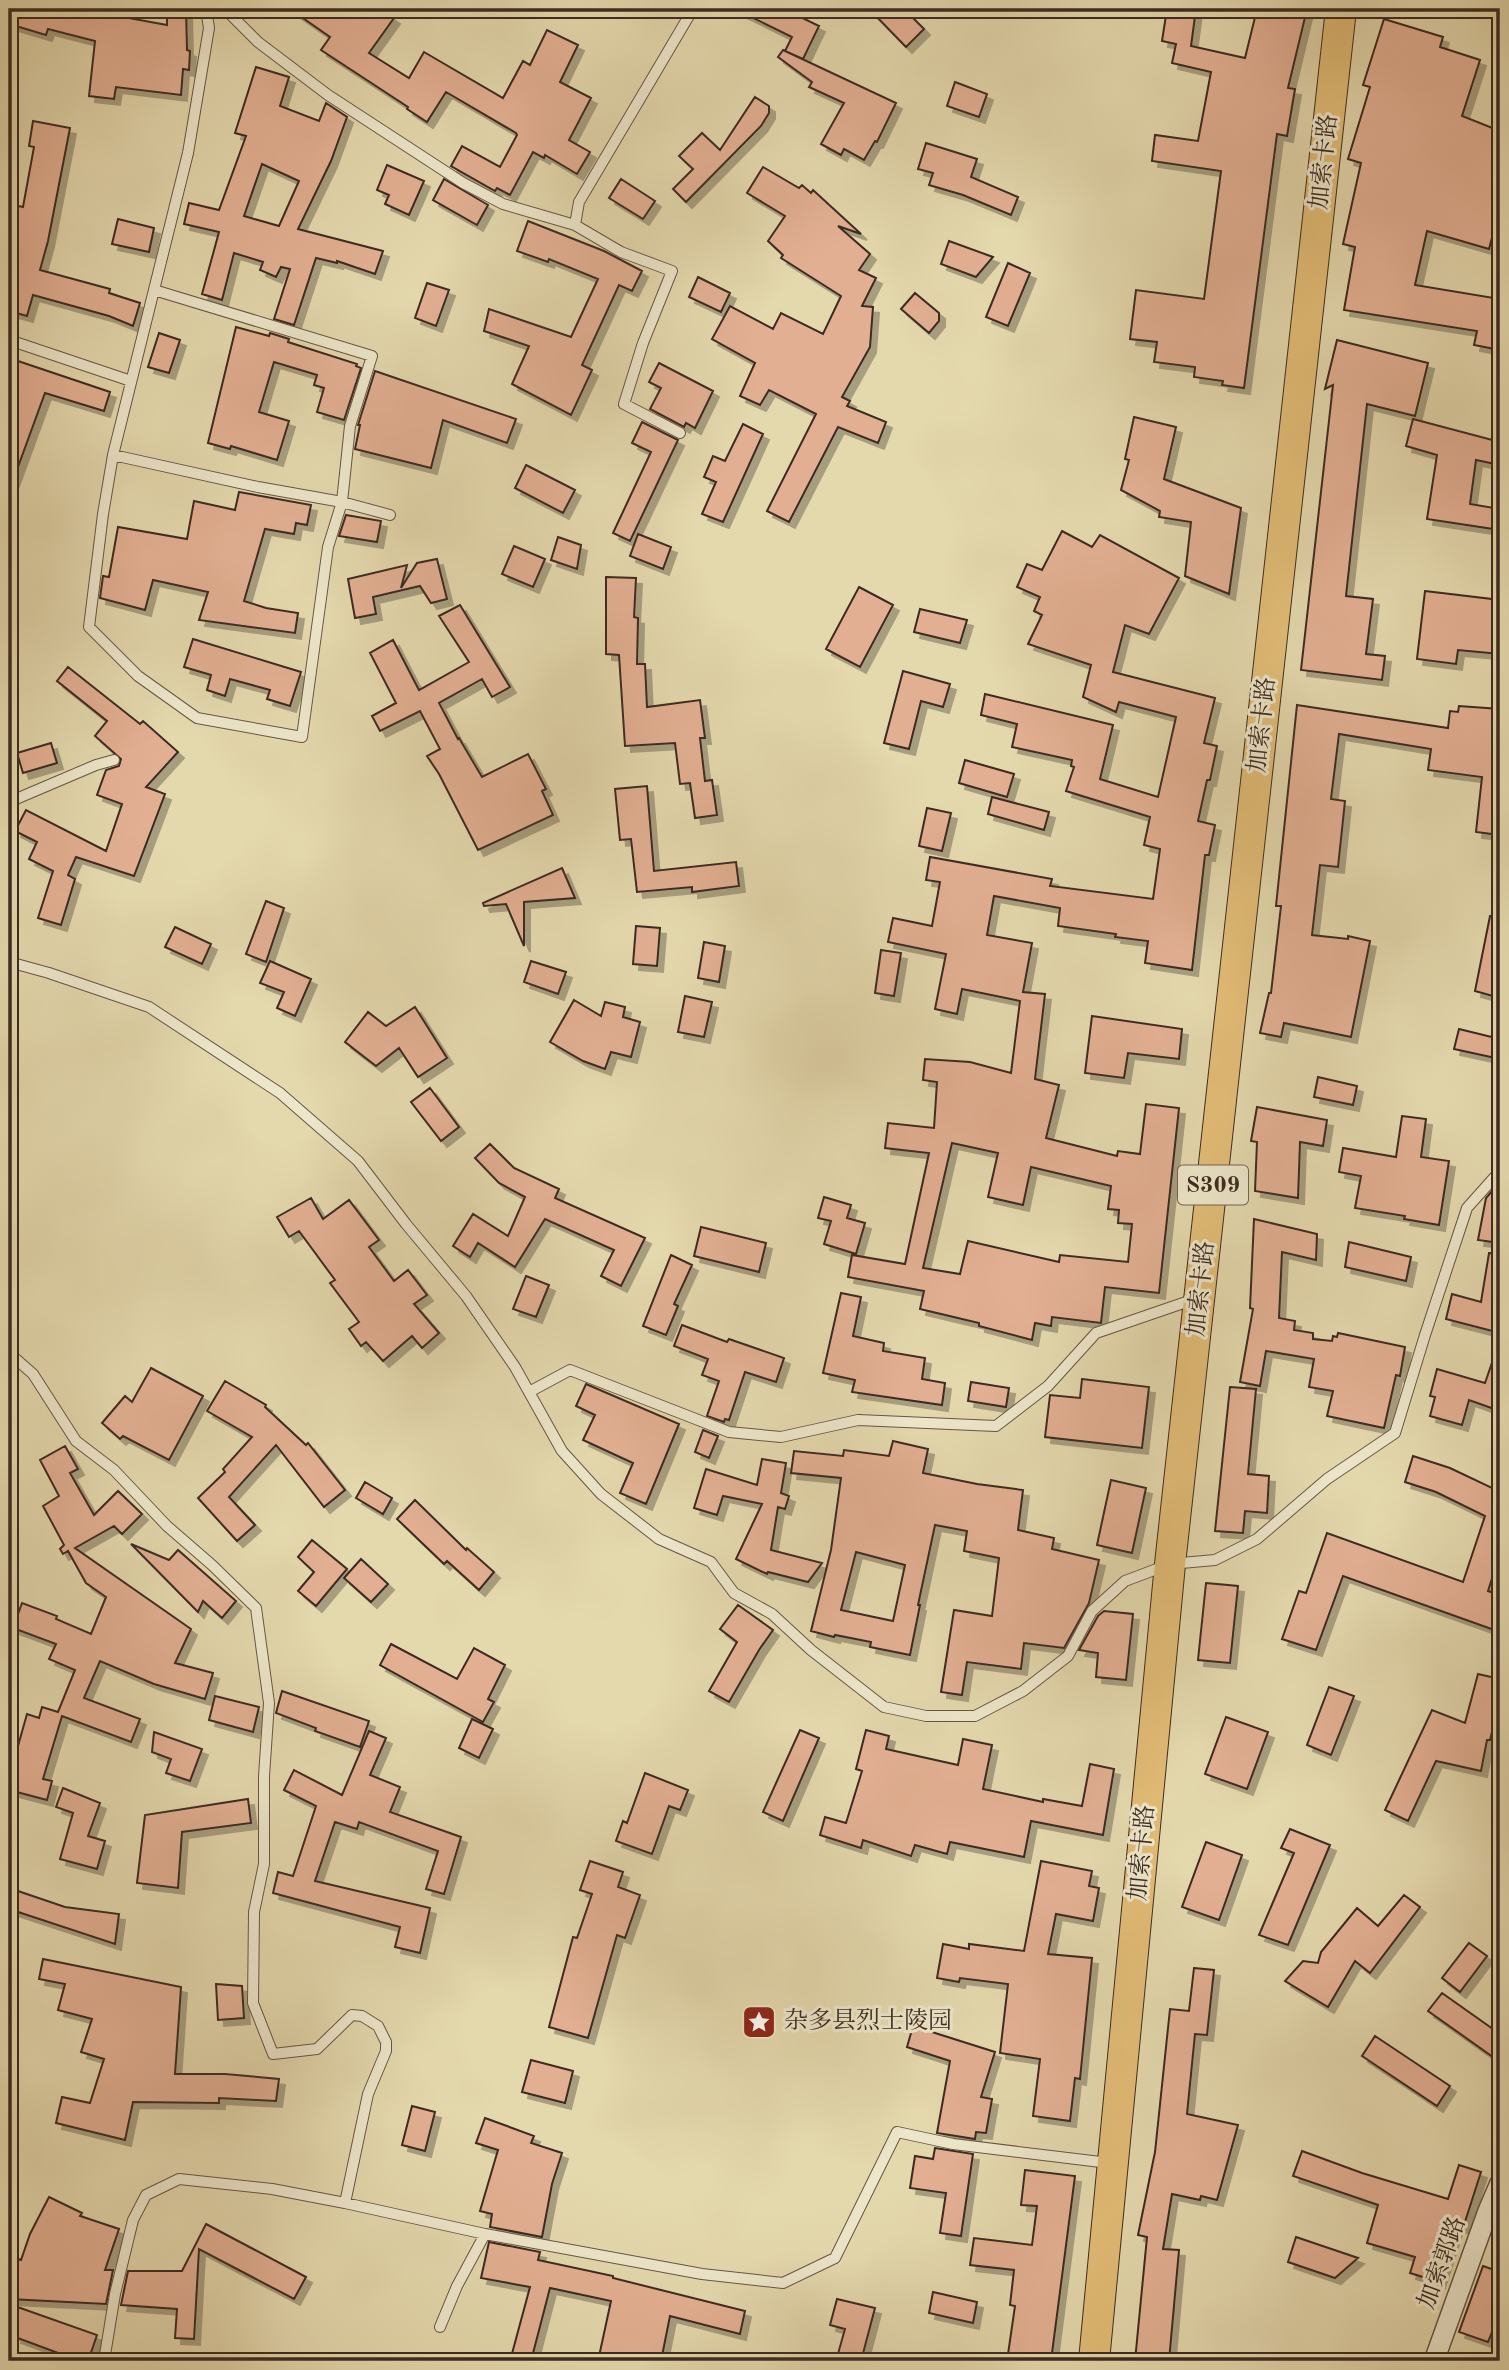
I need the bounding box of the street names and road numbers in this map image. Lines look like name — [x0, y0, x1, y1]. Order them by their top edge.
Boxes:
street label: 加索卡路 — [1305, 113, 1342, 211]
street label: 加索卡路 — [1243, 676, 1280, 774]
road number: S309 — [1178, 1166, 1248, 1204]
street label: 加索卡路 — [1182, 1240, 1219, 1338]
street label: 加索卡路 — [1124, 1804, 1159, 1902]
street label: 加索郭路 — [1412, 2213, 1471, 2312]

